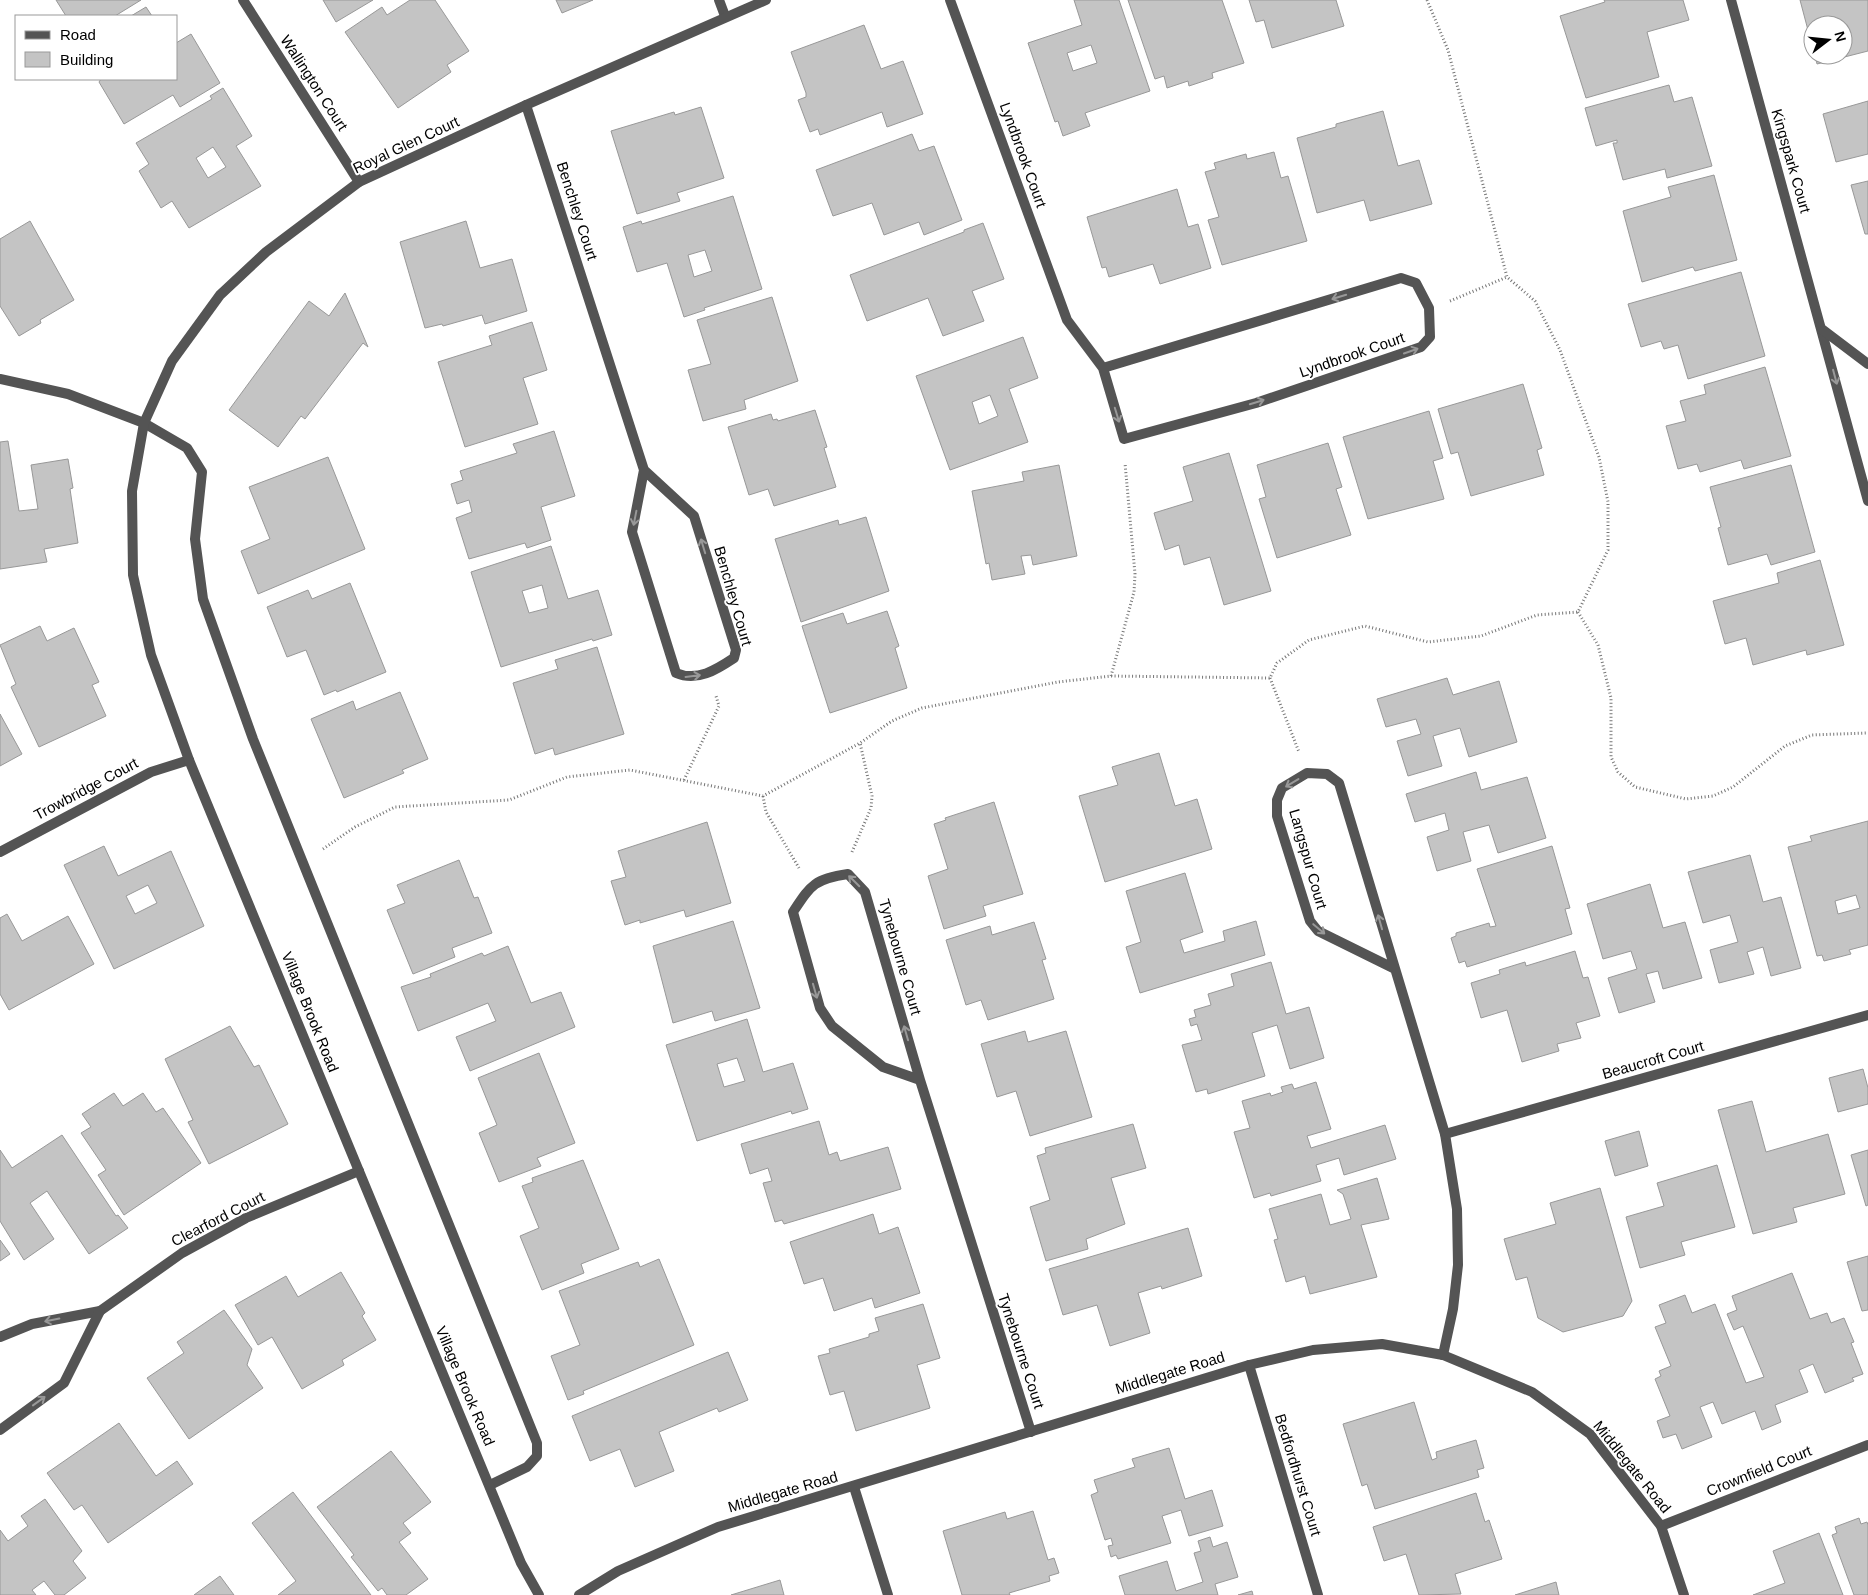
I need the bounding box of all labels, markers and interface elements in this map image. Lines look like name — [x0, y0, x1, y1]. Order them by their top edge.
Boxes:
legend — [15, 15, 178, 80]
north arrow — [1803, 15, 1853, 65]
text: Road — [60, 26, 96, 43]
text: N — [1831, 29, 1850, 43]
street label: Wallington Court — [277, 32, 352, 134]
text: Building — [60, 51, 113, 68]
street label: Lyndbrook Court — [997, 100, 1051, 210]
street label: Kingspark Court — [1768, 107, 1815, 216]
street label: Royal Glen Court — [350, 112, 462, 177]
street label: Benchley Court — [554, 159, 602, 263]
one-way arrow — [1331, 293, 1347, 303]
street label: Lyndbrook Court — [1297, 328, 1408, 381]
one-way arrow — [1402, 345, 1418, 355]
one-way arrow — [1831, 368, 1840, 384]
one-way arrow — [1248, 397, 1264, 407]
one-way arrow — [1113, 406, 1123, 422]
one-way arrow — [630, 509, 639, 525]
one-way arrow — [698, 539, 708, 555]
street label: Benchley Court — [711, 544, 756, 648]
one-way arrow — [685, 671, 701, 681]
street label: Trowbridge Court — [31, 754, 141, 823]
one-way arrow — [1285, 778, 1299, 788]
street label: Langspur Court — [1286, 807, 1331, 912]
one-way arrow — [848, 875, 860, 887]
street label: Tynebourne Court — [876, 897, 925, 1018]
one-way arrow — [1374, 914, 1384, 930]
one-way arrow — [1313, 924, 1326, 935]
street label: Village Brook Road — [279, 949, 342, 1074]
one-way arrow — [811, 983, 821, 999]
one-way arrow — [901, 1025, 911, 1041]
street label: Beaucroft Court — [1600, 1037, 1706, 1082]
street label: Clearford Court — [168, 1187, 268, 1249]
street label: Tynebourne Court — [995, 1291, 1048, 1411]
one-way arrow — [44, 1316, 60, 1326]
street label: Village Brook Road — [433, 1324, 498, 1448]
street label: Middlegate Road — [1113, 1348, 1227, 1397]
one-way arrow — [32, 1396, 46, 1406]
street label: Bedfordhurst Court — [1272, 1412, 1325, 1539]
street label: Middlegate Road — [1590, 1417, 1675, 1516]
street label: Crownfield Court — [1704, 1441, 1815, 1499]
street label: Middlegate Road — [726, 1468, 840, 1515]

